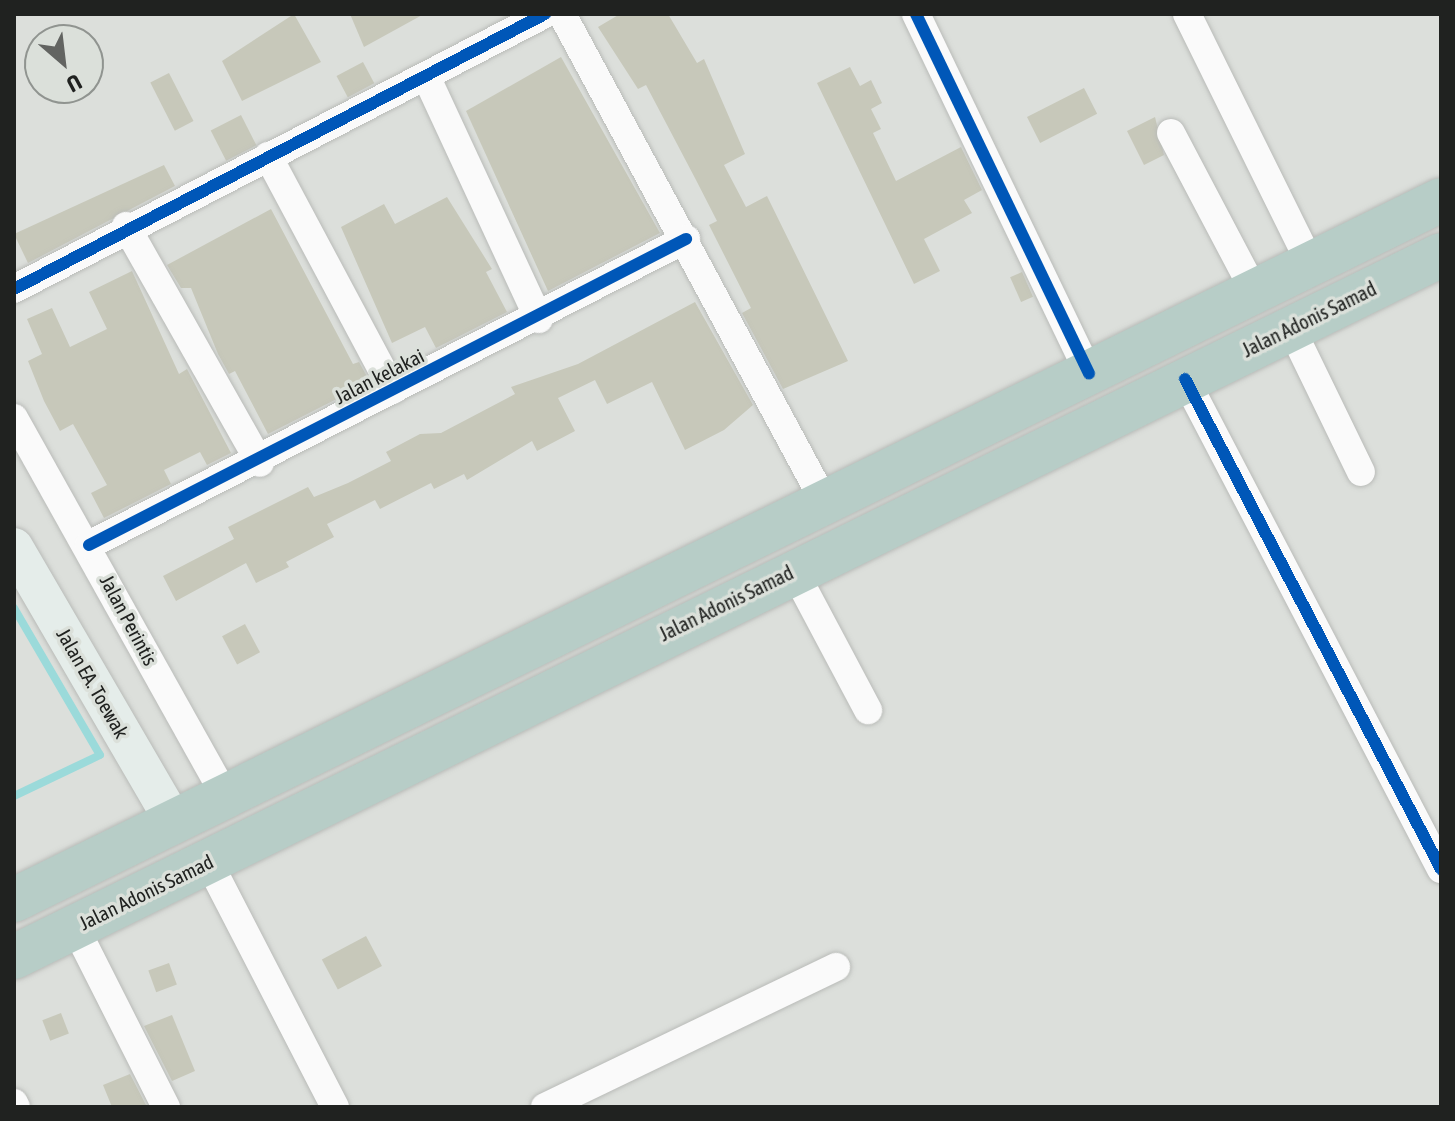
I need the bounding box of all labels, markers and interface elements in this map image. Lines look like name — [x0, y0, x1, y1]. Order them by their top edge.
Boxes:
north arrow — [24, 24, 104, 104]
text: U — [62, 69, 86, 98]
street label: Jalan Adonis Samad — [1238, 276, 1380, 362]
street label: Jalan kelakai — [330, 343, 428, 409]
street label: Jalan Adonis Samad — [655, 560, 797, 646]
street label: Jalan Perintis — [95, 571, 163, 669]
street label: Jalan EA. Toewak — [52, 624, 134, 742]
street label: Jalan Adonis Samad — [75, 849, 217, 935]

